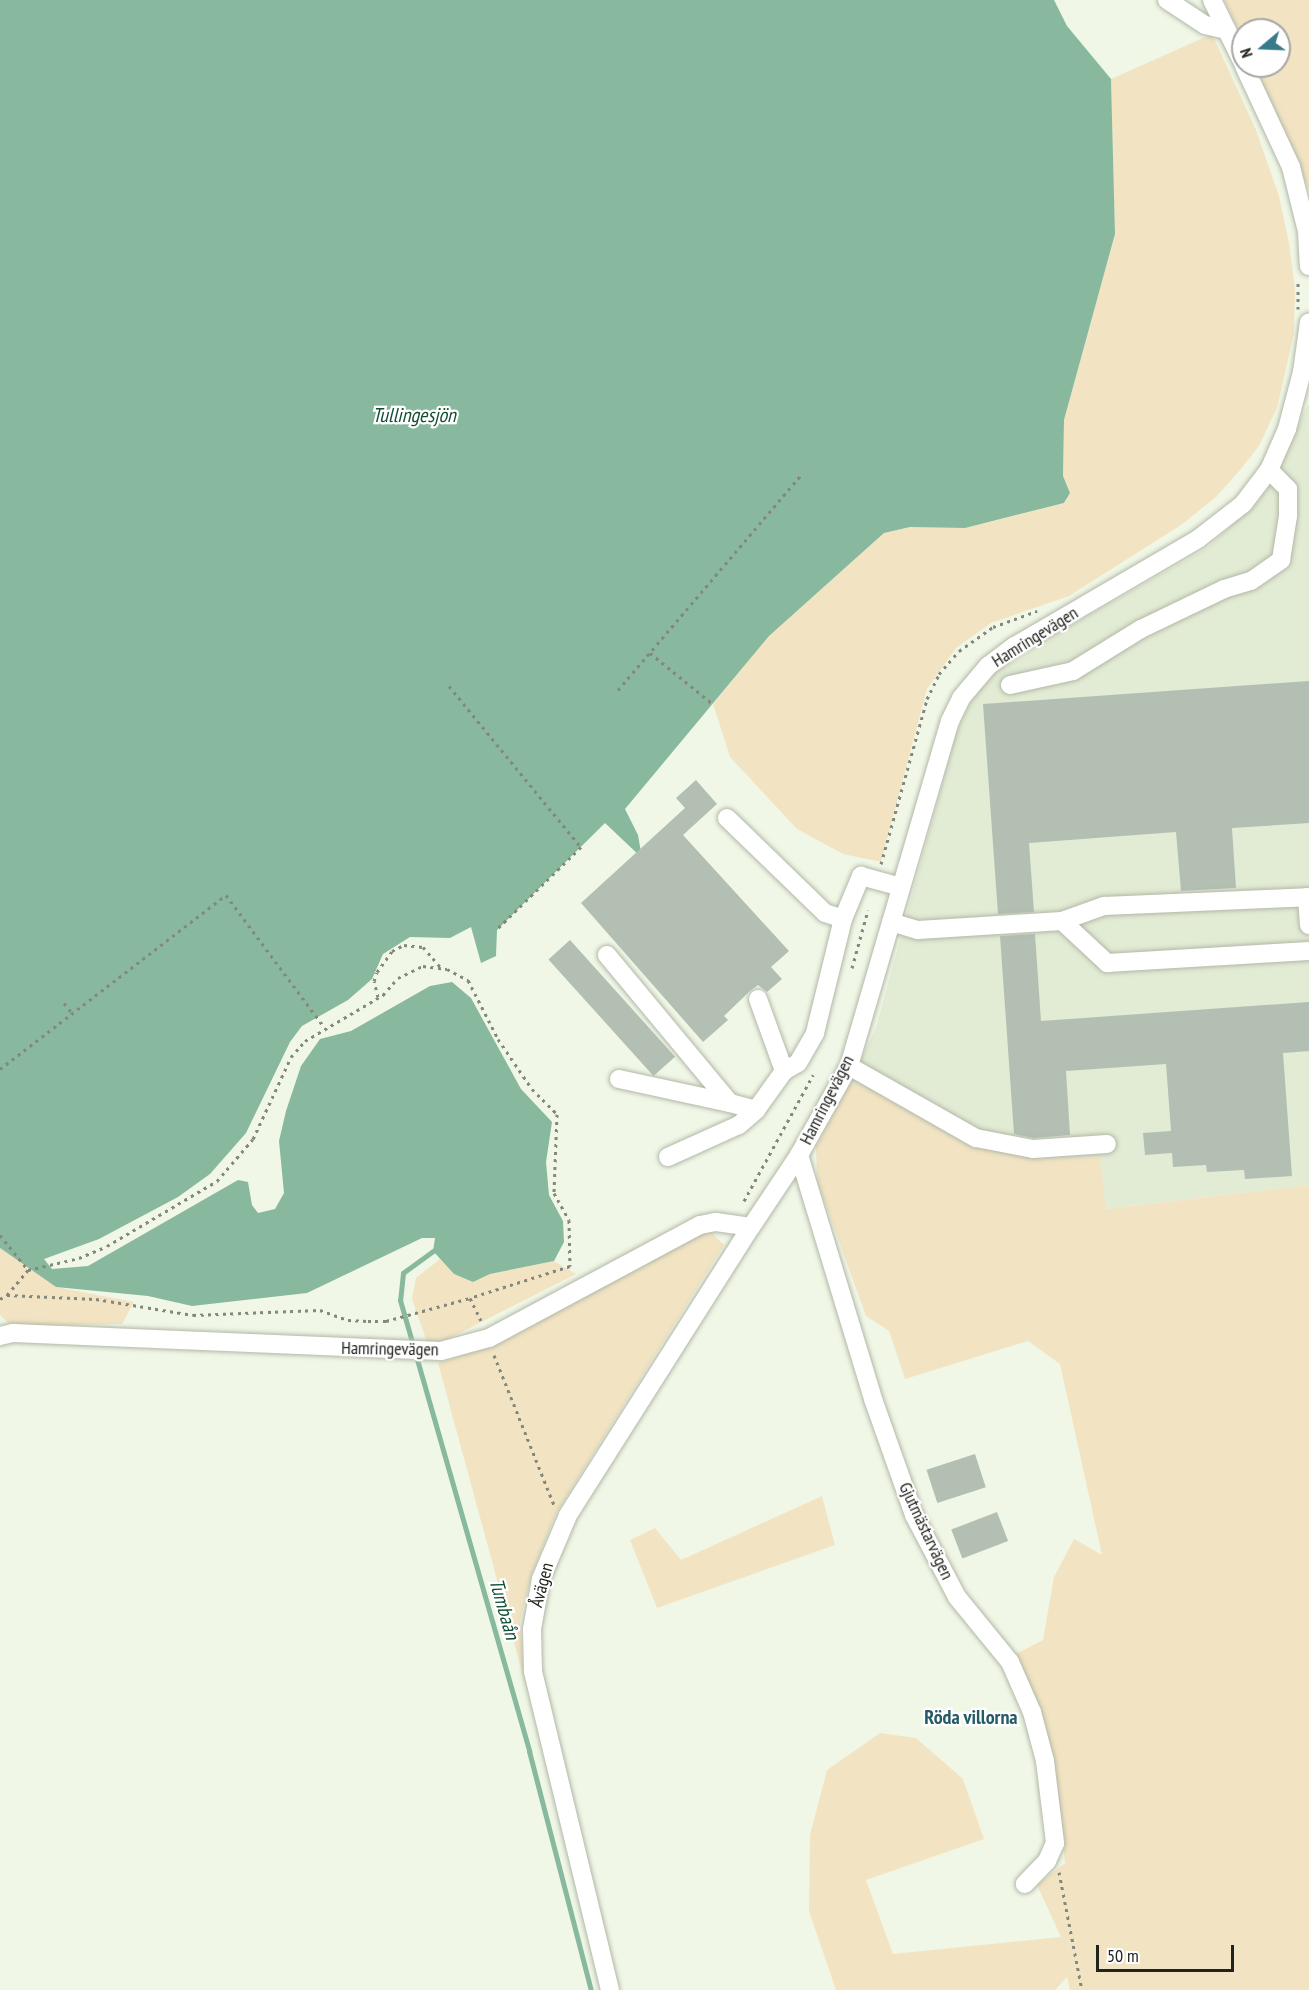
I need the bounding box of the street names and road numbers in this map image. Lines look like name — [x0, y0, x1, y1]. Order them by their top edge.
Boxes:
street label: Hamringevägen — [988, 602, 1082, 672]
street label: Hamringevägen — [795, 1052, 859, 1148]
street label: Hamringevägen — [341, 1337, 439, 1361]
street label: Gjutmästarvägen — [894, 1479, 958, 1583]
street label: Åvägen — [526, 1560, 558, 1610]

